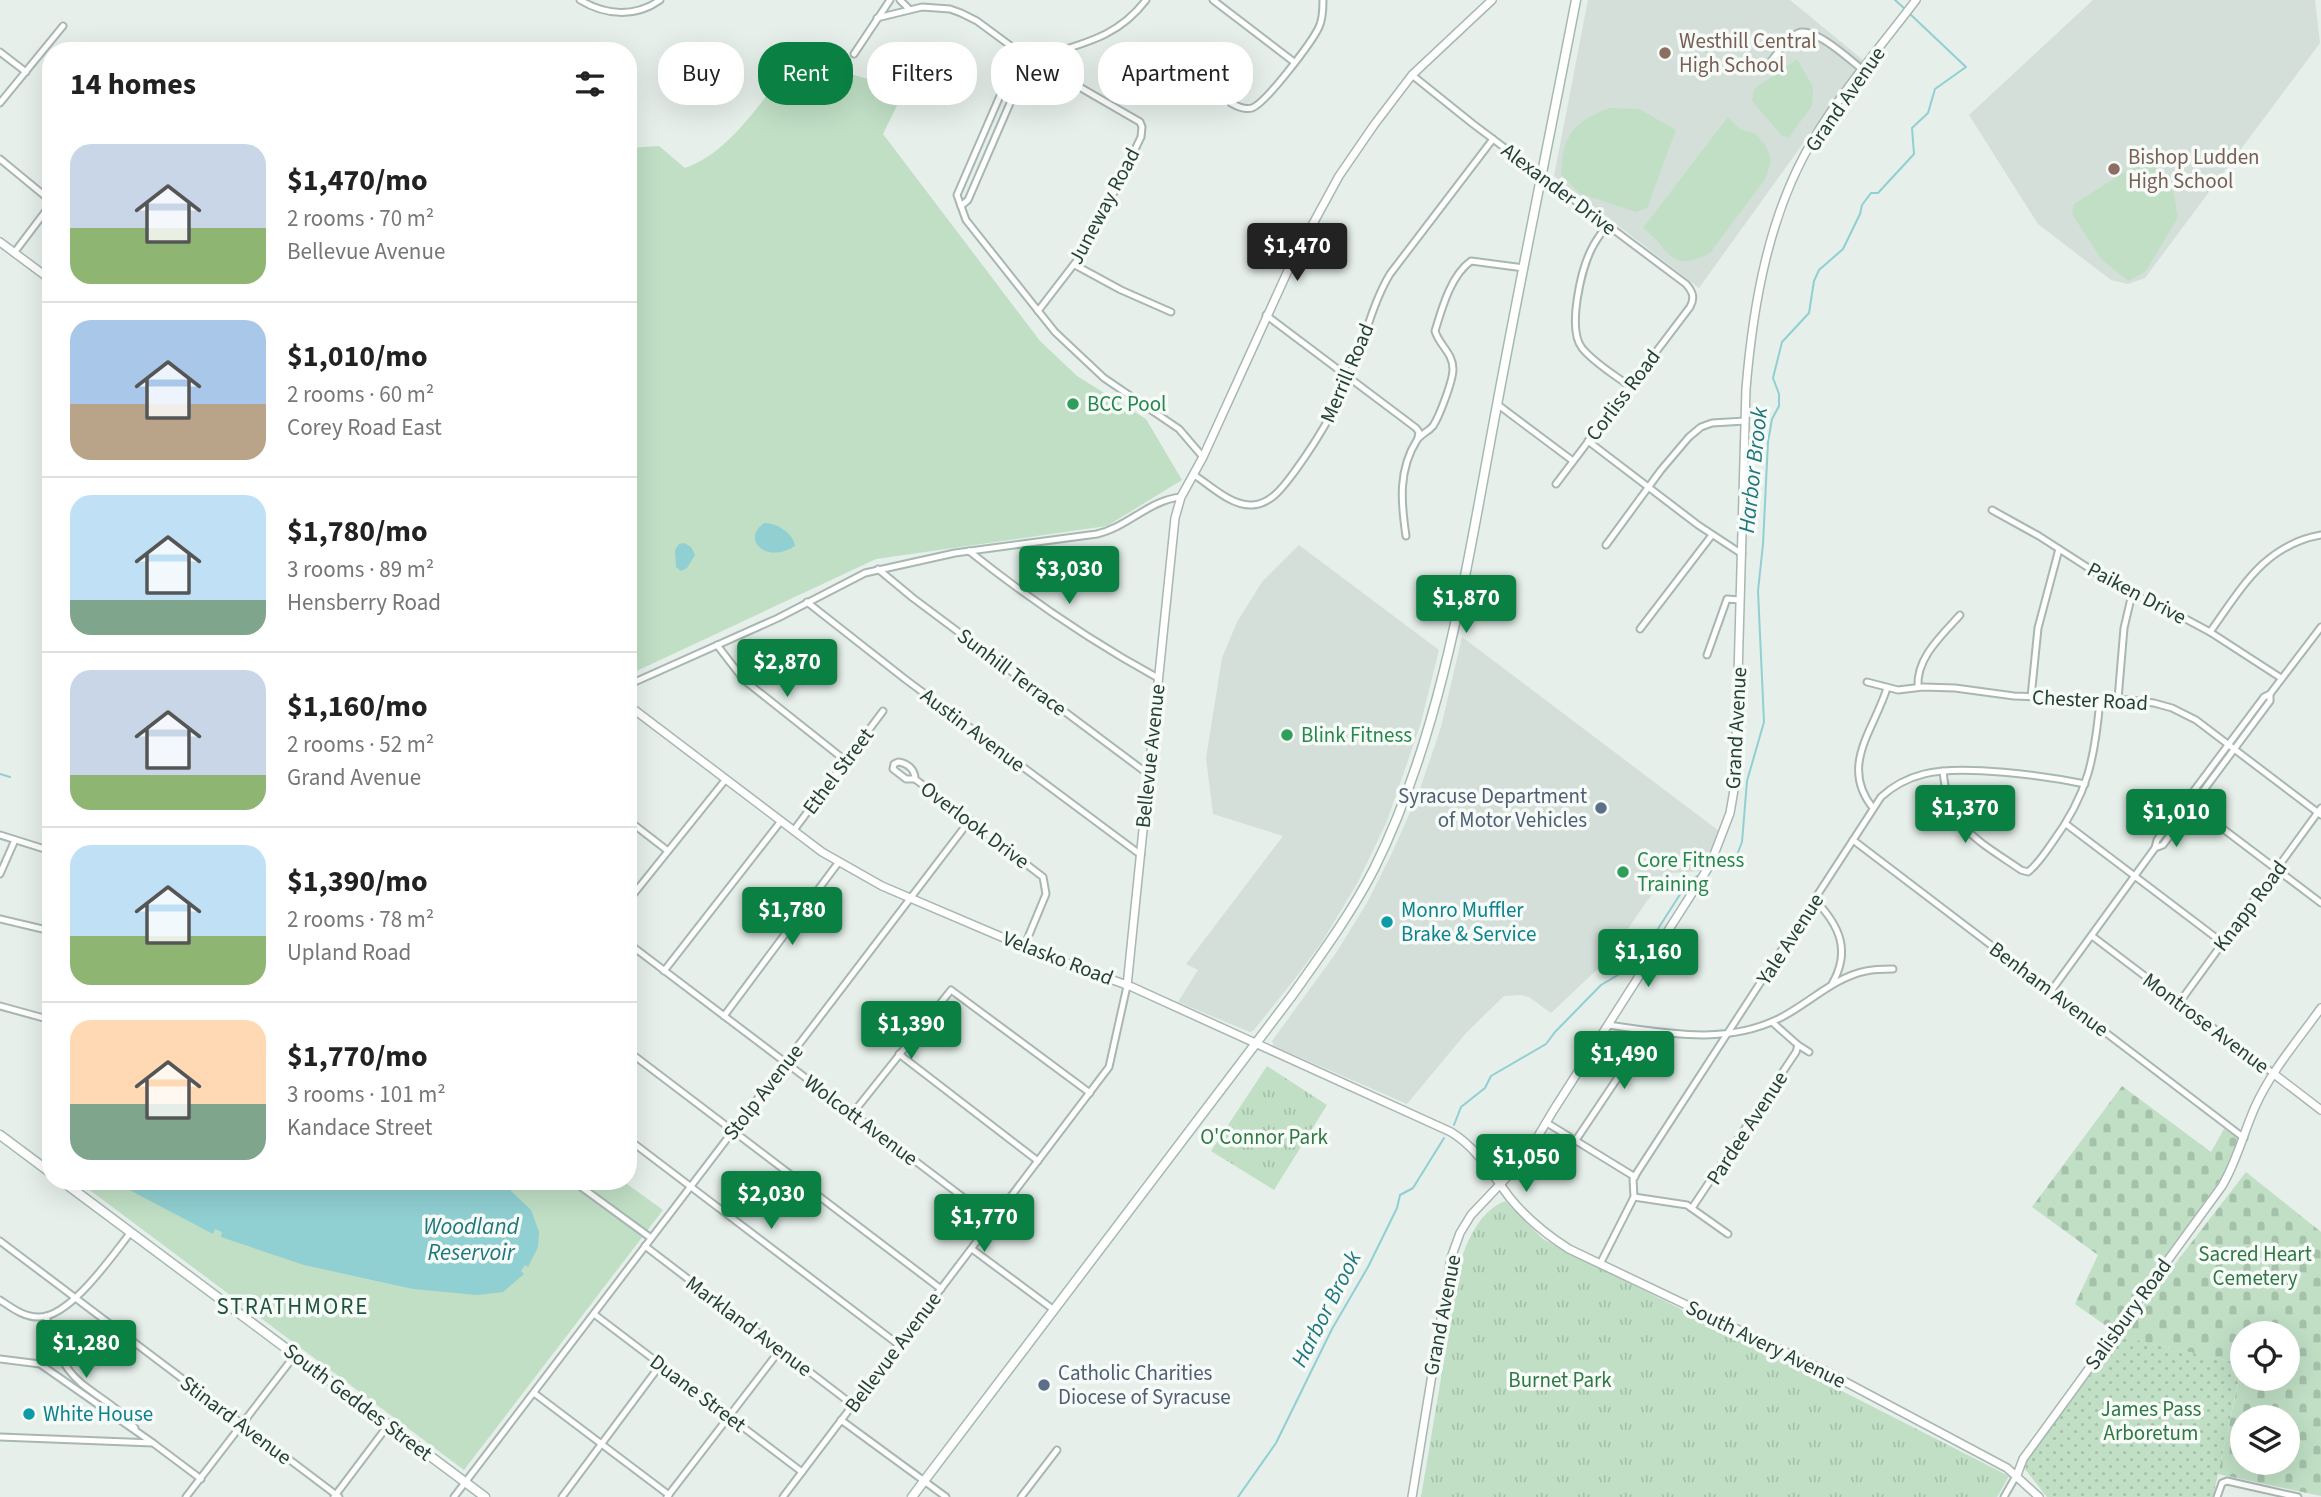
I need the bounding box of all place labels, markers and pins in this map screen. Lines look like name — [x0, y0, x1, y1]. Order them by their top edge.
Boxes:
place label: Westhill Central High School — [1679, 26, 1817, 80]
marker: Westhill Central High School — [1657, 45, 1673, 61]
place label: Bishop Ludden High School — [2128, 142, 2260, 196]
marker: Bishop Ludden High School — [2106, 161, 2122, 177]
pin: $1,470 — [1240, 224, 1354, 283]
place label: BCC Pool — [1087, 389, 1166, 419]
marker: BCC Pool — [1065, 396, 1081, 412]
pin: $3,030 — [1012, 546, 1126, 606]
pin: $1,870 — [1409, 576, 1523, 635]
pin: $2,870 — [730, 640, 844, 699]
place label: Blink Fitness — [1301, 720, 1412, 750]
marker: Blink Fitness — [1279, 727, 1295, 743]
place label: Syracuse Department of Motor Vehicles — [1398, 781, 1587, 835]
pin: $1,370 — [1908, 786, 2022, 845]
pin: $1,010 — [2119, 790, 2233, 849]
marker: Syracuse Department of Motor Vehicles — [1593, 800, 1609, 816]
place label: Core Fitness Training — [1637, 845, 1744, 899]
marker: Core Fitness Training — [1615, 864, 1631, 880]
pin: $1,780 — [735, 888, 849, 947]
place label: Monro Muffler Brake & Service — [1401, 895, 1536, 949]
marker: Monro Muffler Brake & Service — [1379, 914, 1395, 930]
pin: $1,160 — [1591, 930, 1705, 989]
pin: $1,390 — [854, 1002, 968, 1061]
pin: $1,490 — [1567, 1032, 1681, 1091]
pin: $1,050 — [1469, 1134, 1583, 1194]
pin: $2,030 — [714, 1172, 828, 1231]
pin: $1,770 — [927, 1194, 1041, 1254]
pin: $1,280 — [29, 1320, 143, 1380]
place label: Catholic Charities Diocese of Syracuse — [1058, 1358, 1231, 1412]
marker: Catholic Charities Diocese of Syracuse — [1036, 1377, 1052, 1393]
place label: White House — [43, 1399, 153, 1429]
marker: White House — [21, 1406, 37, 1422]

